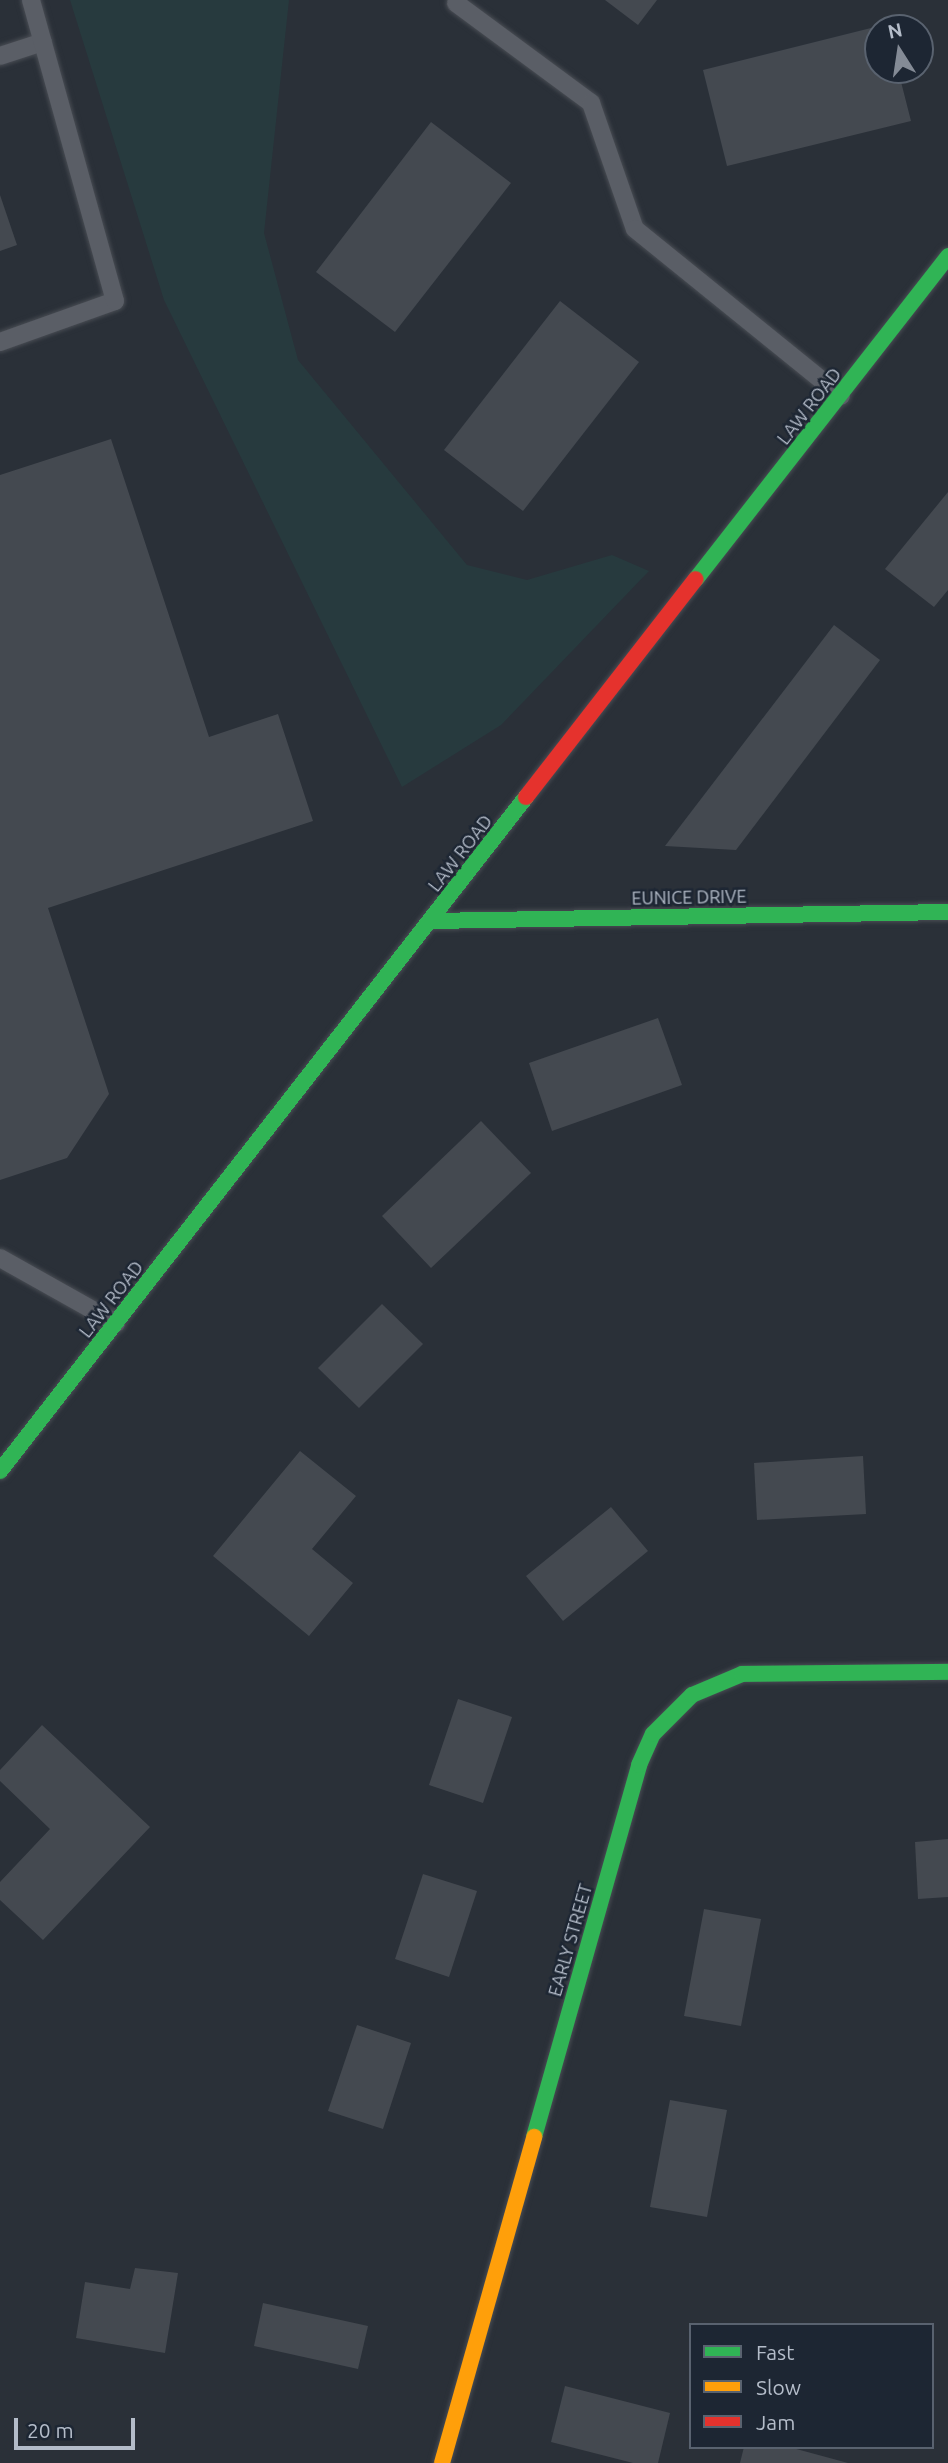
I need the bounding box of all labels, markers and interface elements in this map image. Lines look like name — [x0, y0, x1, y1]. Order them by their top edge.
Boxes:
north arrow — [864, 14, 934, 84]
text: N — [886, 18, 904, 43]
street label: LAW ROAD — [772, 363, 846, 449]
street label: LAW ROAD — [423, 810, 497, 896]
street label: EUNICE DRIVE — [631, 885, 747, 909]
street label: LAW ROAD — [74, 1256, 148, 1342]
street label: EARLY STREET — [544, 1881, 596, 1999]
legend — [689, 2323, 934, 2449]
text: Fast — [756, 2340, 794, 2364]
text: Slow — [756, 2375, 801, 2399]
scale bar — [18, 2404, 138, 2448]
text: Jam — [756, 2410, 795, 2434]
text: 20 m — [27, 2418, 74, 2442]

